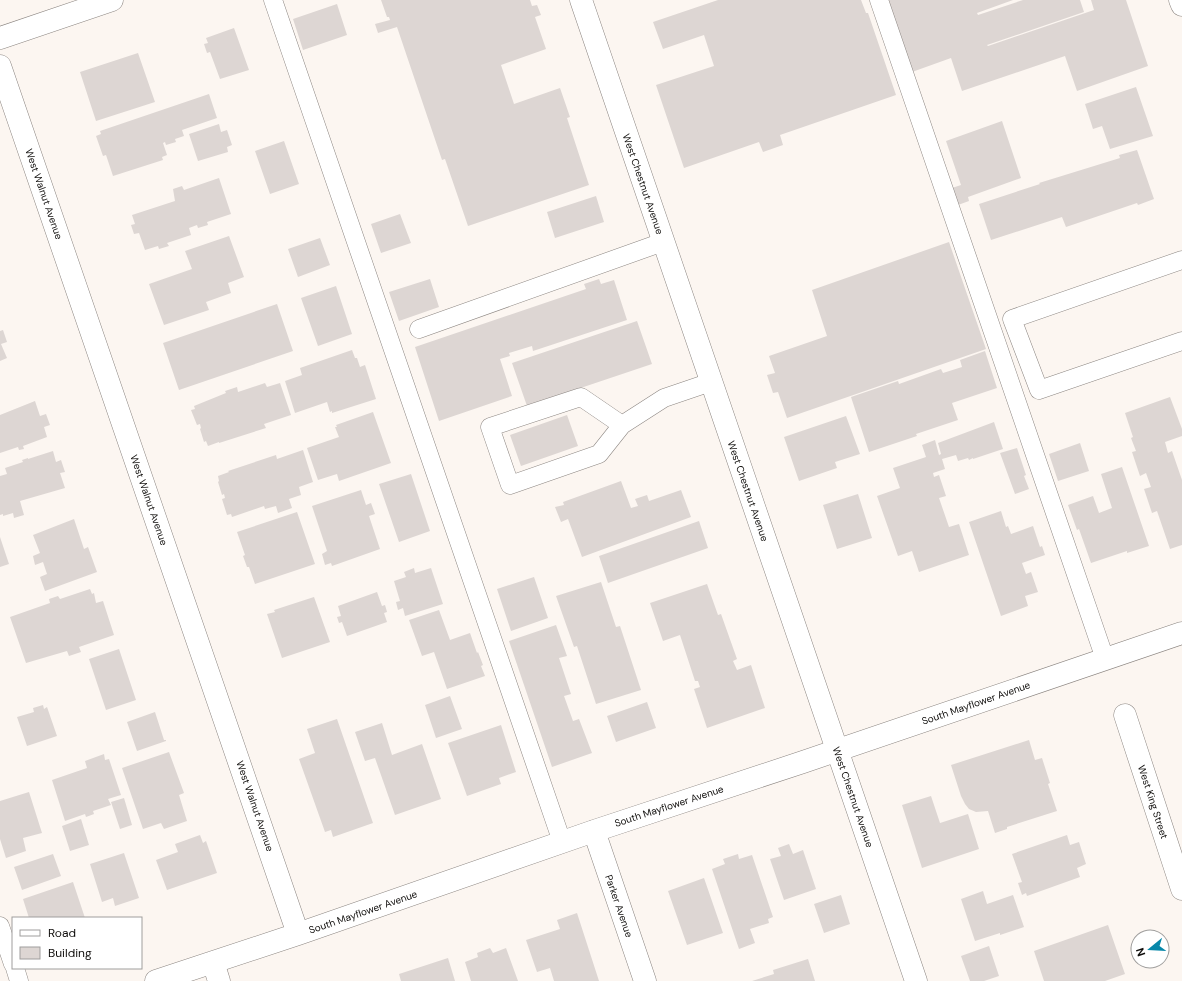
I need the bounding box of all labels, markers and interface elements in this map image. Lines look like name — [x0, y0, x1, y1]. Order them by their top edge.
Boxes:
street label: West Chestnut Avenue — [620, 132, 666, 236]
street label: West Walnut Avenue — [22, 147, 66, 241]
street label: West Chestnut Avenue — [725, 439, 771, 543]
street label: West Walnut Avenue — [127, 453, 171, 547]
street label: South Mayflower Avenue — [920, 678, 1032, 728]
street label: West Chestnut Avenue — [830, 745, 876, 849]
street label: West Walnut Avenue — [233, 759, 277, 853]
street label: West King Street — [1135, 763, 1171, 841]
street label: South Mayflower Avenue — [613, 782, 725, 830]
street label: Parker Avenue — [602, 873, 636, 939]
street label: South Mayflower Avenue — [307, 887, 419, 937]
legend — [12, 917, 142, 969]
text: Road — [48, 925, 76, 941]
north arrow — [1130, 929, 1170, 969]
text: Building — [48, 945, 92, 961]
text: N — [1133, 946, 1148, 958]

